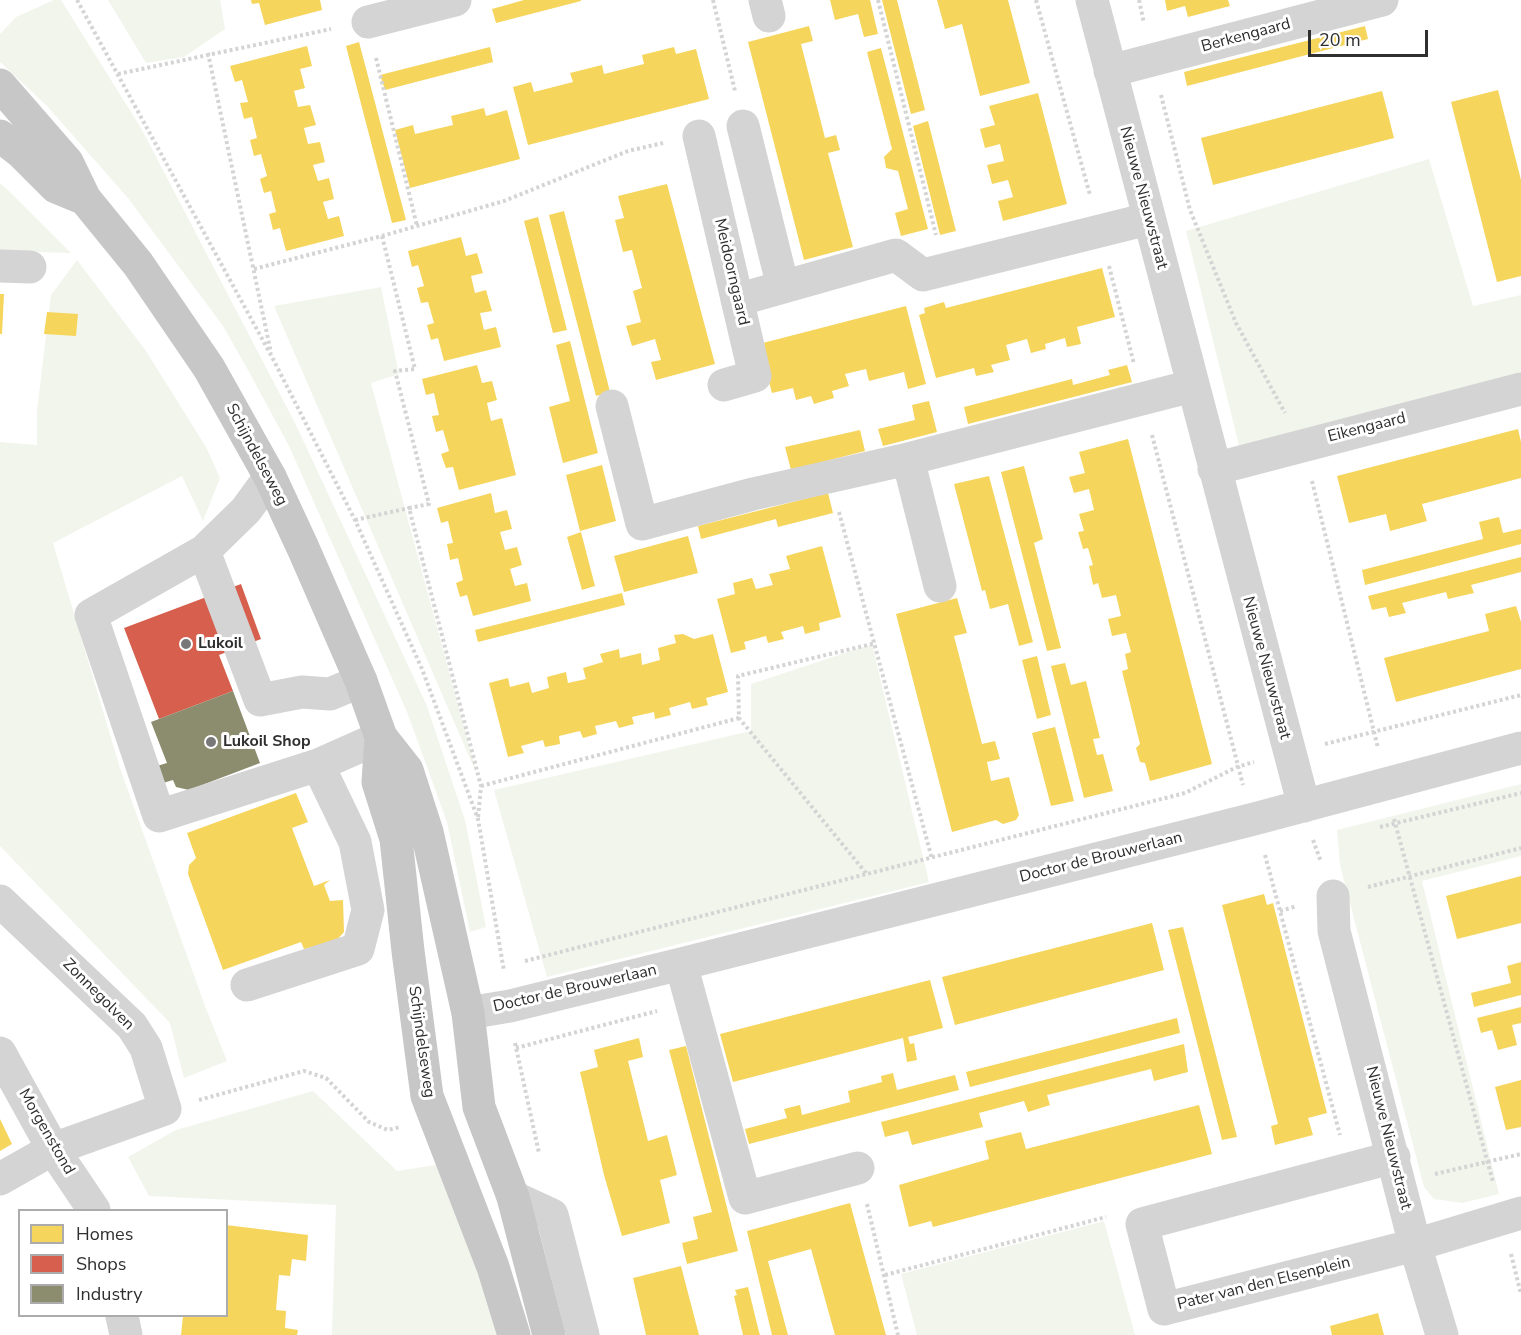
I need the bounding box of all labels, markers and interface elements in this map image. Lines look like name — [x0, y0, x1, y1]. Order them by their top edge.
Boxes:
street label: Berkengaard — [1199, 15, 1293, 57]
scale bar — [1311, 18, 1431, 56]
text: 20 m — [1319, 28, 1361, 52]
street label: Nieuwe Nieuwstraat — [1115, 125, 1171, 271]
street label: Meidoorngaard — [709, 217, 753, 327]
street label: Schijndelseweg — [221, 401, 291, 509]
street label: Eikengaard — [1326, 409, 1408, 447]
street label: Nieuwe Nieuwstraat — [1238, 595, 1294, 741]
place label: Lukoil — [198, 634, 243, 654]
marker: Lukoil — [179, 637, 193, 651]
place label: Lukoil Shop — [223, 732, 311, 752]
marker: Lukoil Shop — [204, 735, 218, 749]
street label: Doctor de Brouwerlaan — [1018, 828, 1184, 888]
street label: Zonnegolven — [58, 955, 138, 1035]
street label: Doctor de Brouwerlaan — [491, 961, 659, 1017]
street label: Schijndelseweg — [404, 985, 438, 1099]
street label: Nieuwe Nieuwstraat — [1361, 1064, 1415, 1212]
street label: Morgenstond — [14, 1086, 78, 1178]
legend — [18, 1209, 228, 1317]
text: Homes — [76, 1222, 133, 1246]
text: Shops — [76, 1252, 126, 1276]
street label: Pater van den Elsenplein — [1176, 1253, 1352, 1315]
text: Industry — [76, 1282, 143, 1306]

